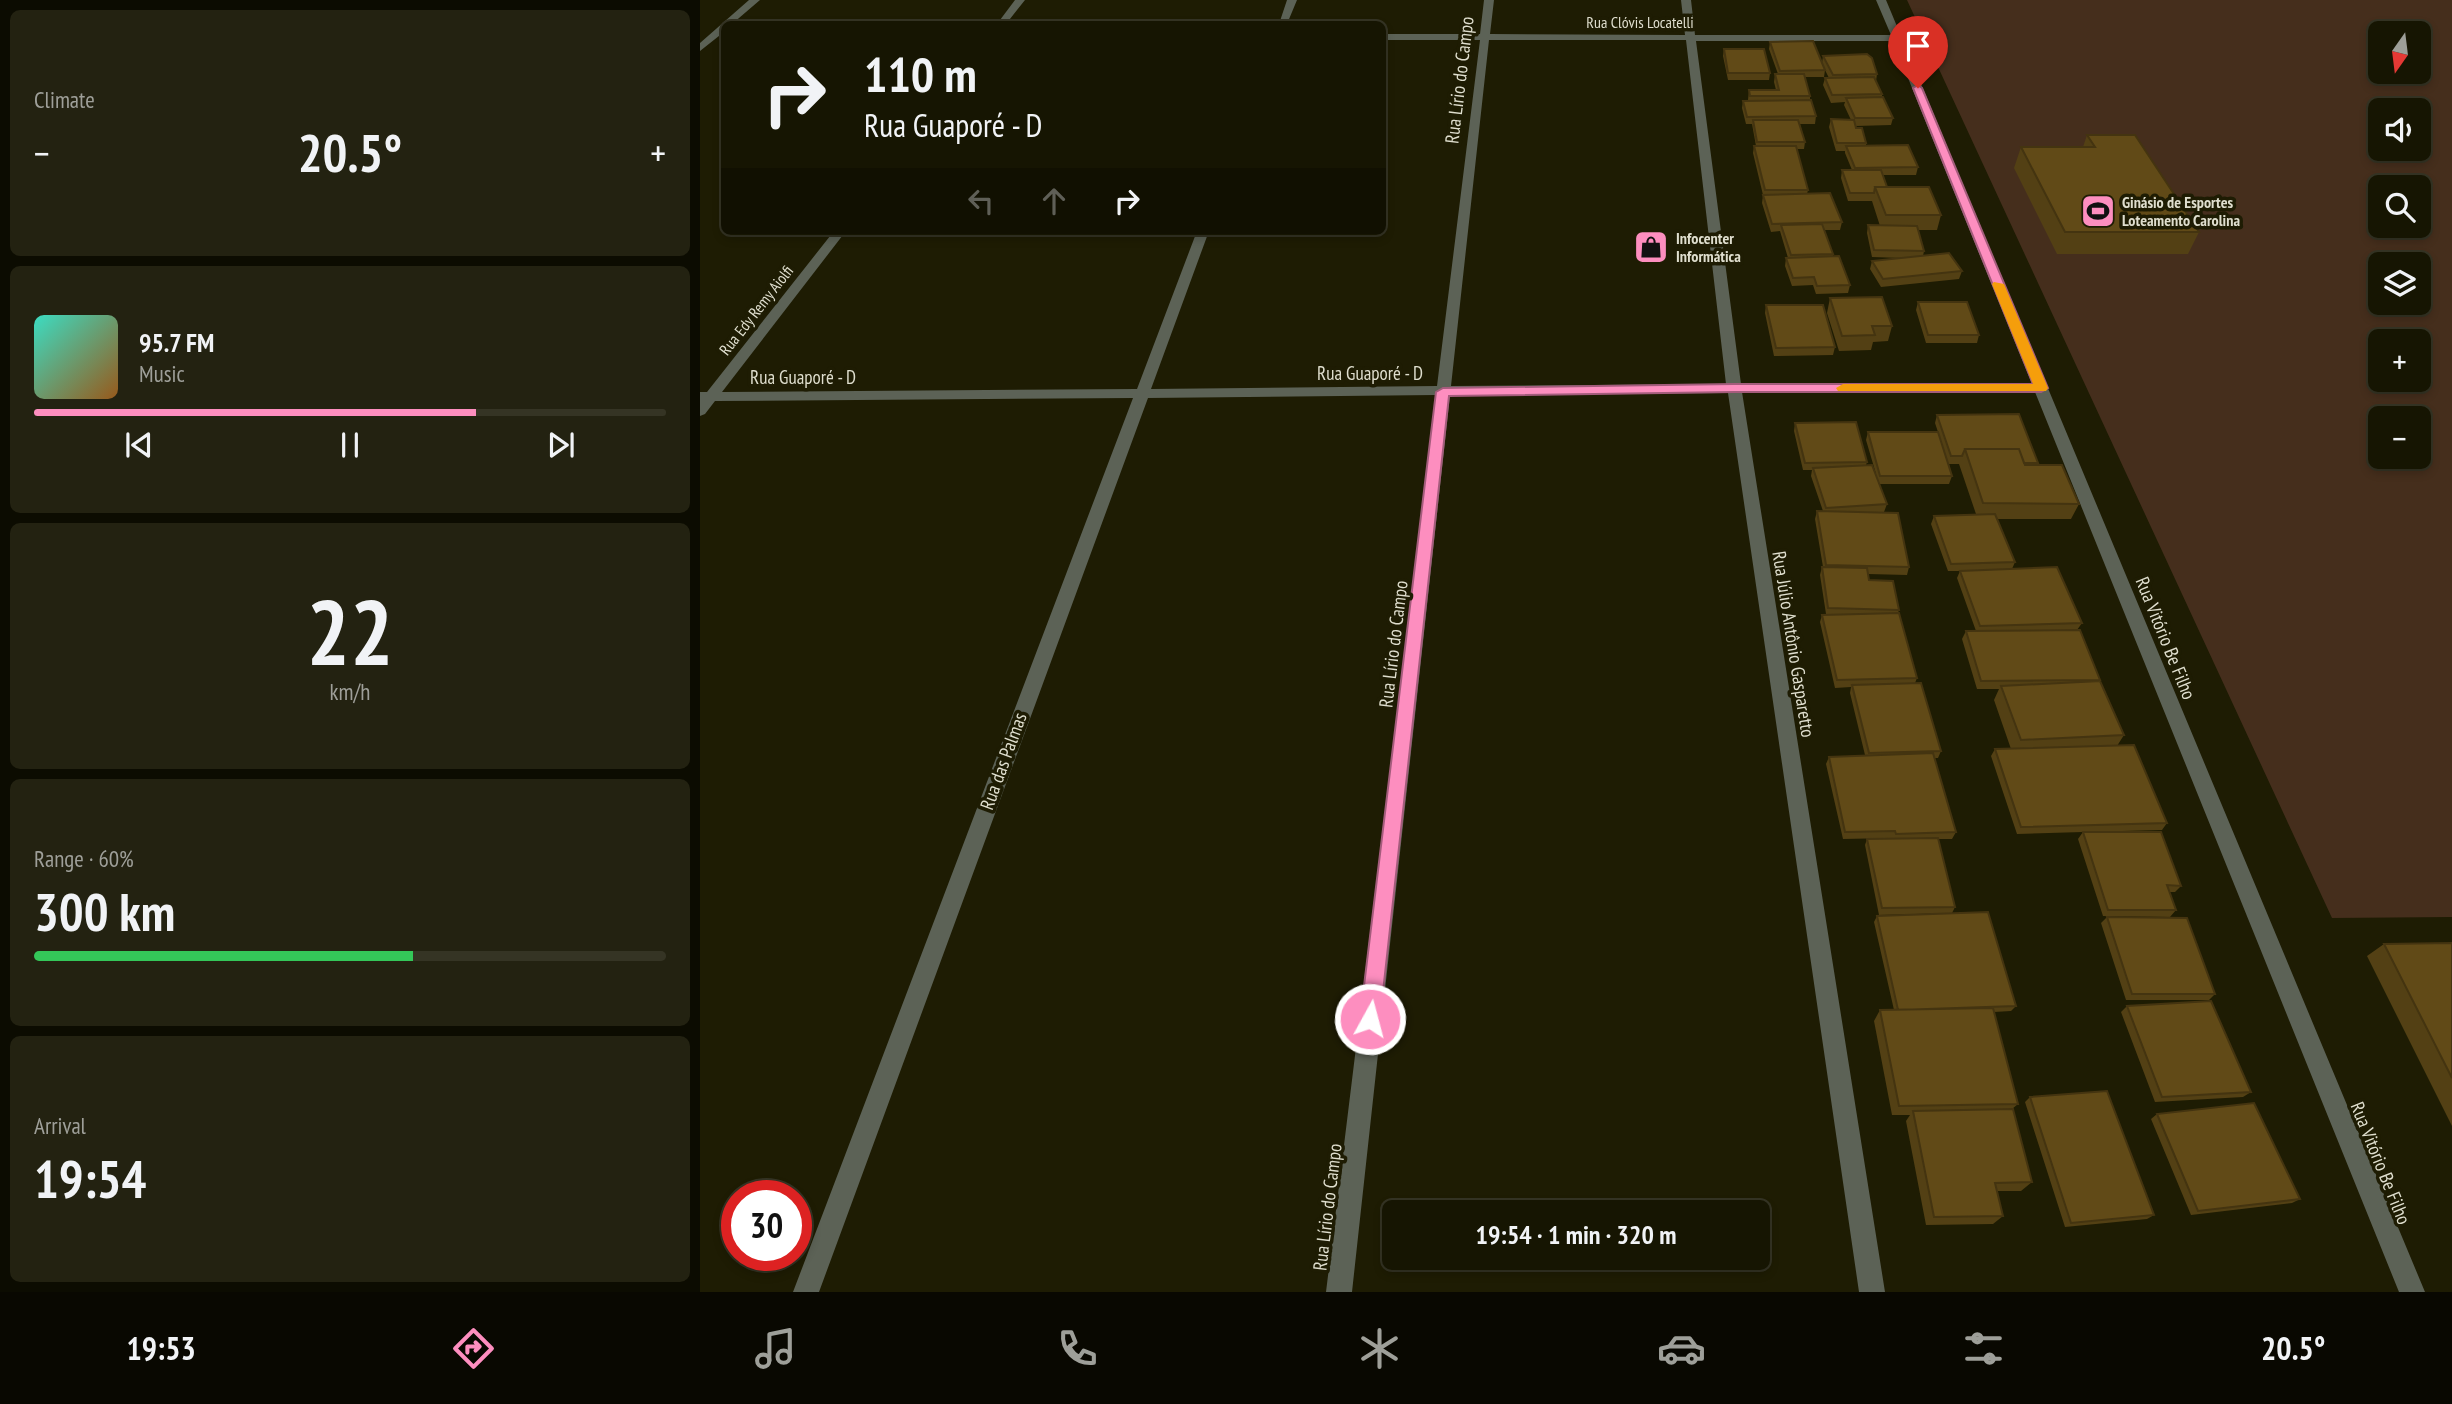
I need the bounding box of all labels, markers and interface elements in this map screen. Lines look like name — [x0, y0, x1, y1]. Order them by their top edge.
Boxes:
street label: Rua Clóvis Locatelli — [1586, 12, 1694, 32]
street label: Rua Lírio do Campo — [1439, 15, 1479, 145]
pin — [1888, 16, 1948, 88]
north arrow — [2368, 21, 2431, 84]
map controls — [2368, 21, 2431, 469]
icon: arrive — [1899, 27, 1937, 65]
text: 110 m — [864, 42, 977, 106]
icon: right — [749, 49, 840, 140]
text: Climate — [34, 85, 95, 114]
button: sound — [2368, 98, 2431, 161]
text: Rua Guaporé - D — [864, 104, 1042, 146]
text: 20.5° — [298, 119, 402, 186]
text: − — [34, 128, 50, 177]
text: + — [650, 128, 666, 177]
button: search — [2368, 175, 2431, 238]
icon: left — [962, 182, 1000, 220]
icon: ahead — [1035, 182, 1073, 220]
icon: right — [1108, 182, 1146, 220]
sports icon: Ginásio de Esportes Loteamento Carolina — [2079, 192, 2117, 230]
place label: Ginásio de Esportes Loteamento Carolina — [2122, 192, 2240, 230]
shop icon: Infocenter Informática — [1632, 228, 1670, 266]
place label: Infocenter Informática — [1676, 228, 1741, 266]
button: layers — [2368, 252, 2431, 315]
street label: Rua Edy Remy Aiolfi — [715, 261, 797, 359]
text: 95.7 FM — [139, 326, 214, 359]
button: + — [2368, 329, 2431, 392]
text: Music — [139, 359, 185, 388]
street label: Rua Guaporé - D — [1317, 361, 1423, 385]
street label: Rua Guaporé - D — [750, 365, 856, 389]
button: − — [2368, 406, 2431, 469]
icon: previous — [120, 426, 158, 464]
icon: pause — [331, 426, 369, 464]
icon: next — [542, 426, 580, 464]
street label: Rua Júlio Antônio Gasparetto — [1767, 549, 1821, 739]
text: 22 — [307, 572, 394, 690]
street label: Rua Vitório Be Filho — [2131, 573, 2201, 703]
street label: Rua Lírio do Campo — [1373, 579, 1413, 709]
text: km/h — [330, 677, 370, 706]
street label: Rua das Palmas — [974, 709, 1032, 813]
text: Range · 60% — [34, 844, 134, 873]
text: 300 km — [34, 878, 175, 945]
position arrow — [1333, 982, 1407, 1056]
street label: Rua Vitório Be Filho — [2346, 1098, 2416, 1228]
text: Arrival — [34, 1111, 86, 1140]
street label: Rua Lírio do Campo — [1307, 1142, 1347, 1272]
text: 19:54 — [34, 1145, 146, 1212]
speed limit sign: 30 — [721, 1180, 812, 1271]
text: 19:54 · 1 min · 320 m — [1476, 1218, 1676, 1251]
icon: directions — [449, 1324, 498, 1373]
icon: music — [751, 1324, 800, 1373]
icon: phone — [1053, 1324, 1102, 1373]
icon: climate — [1355, 1324, 1404, 1373]
icon: car — [1657, 1324, 1706, 1373]
icon: filters — [1959, 1324, 2008, 1373]
text: 19:53 — [127, 1327, 196, 1369]
text: 20.5° — [2261, 1327, 2325, 1369]

